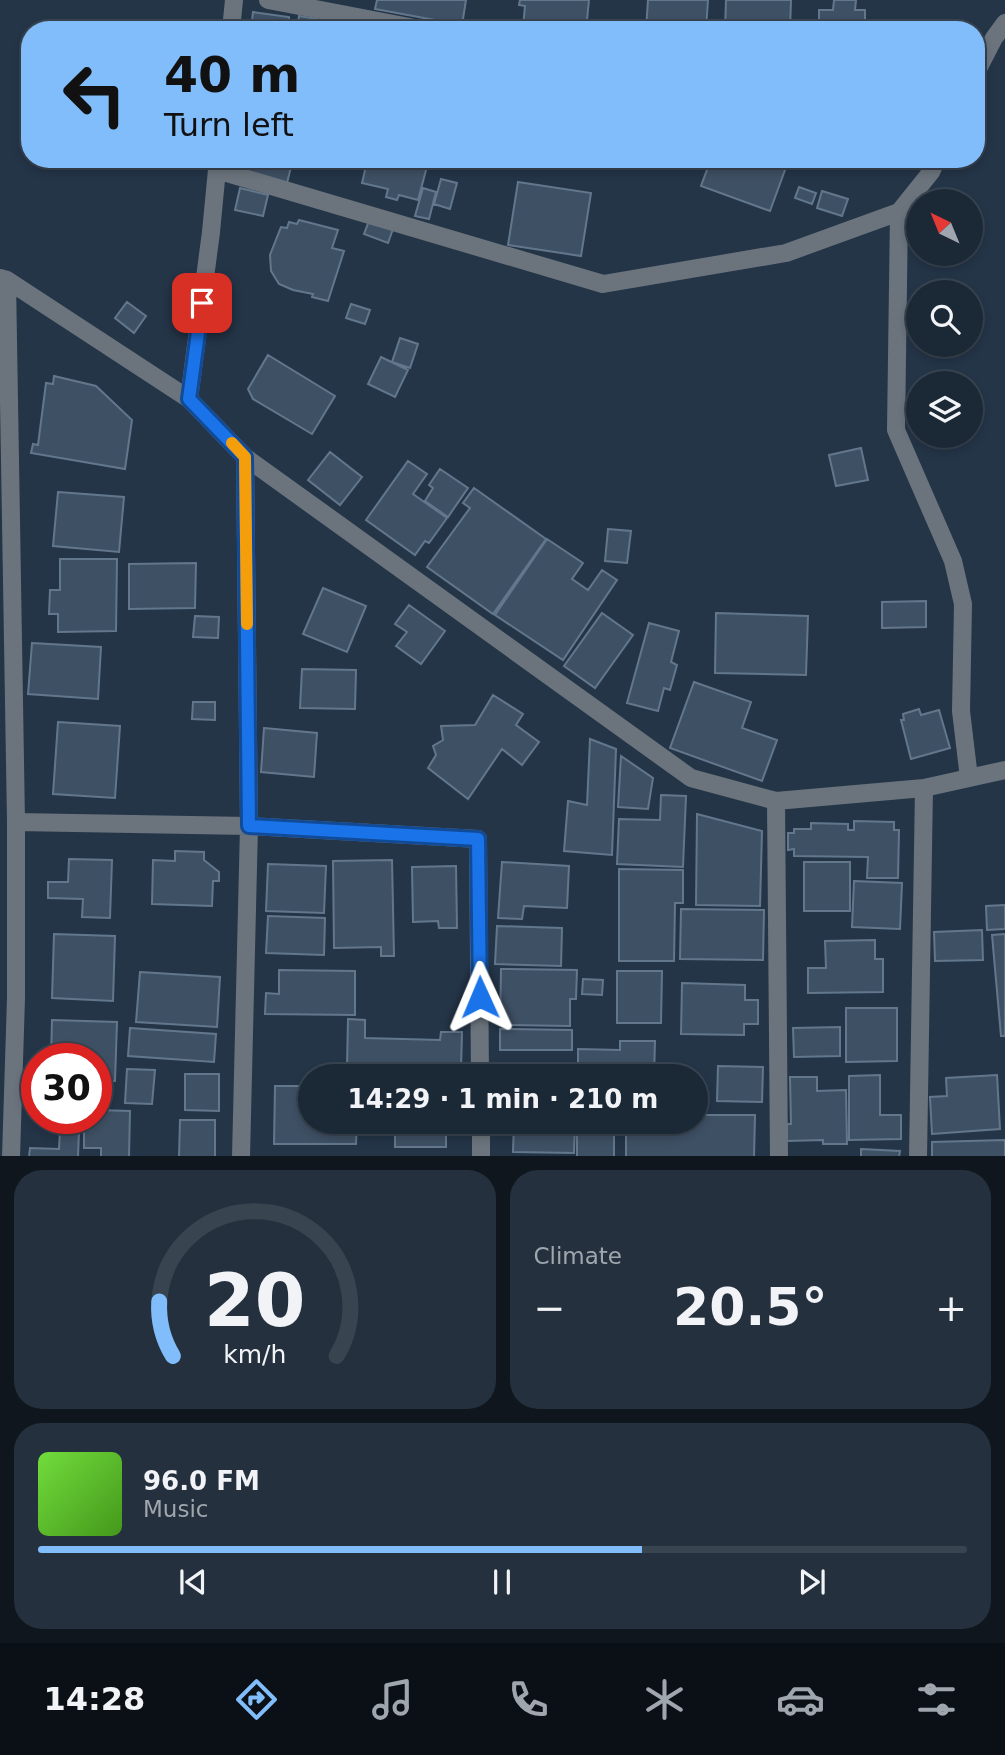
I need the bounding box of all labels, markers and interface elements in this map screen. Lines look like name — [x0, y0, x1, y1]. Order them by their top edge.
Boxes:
text: 40 m — [164, 47, 300, 104]
icon: left — [49, 49, 140, 140]
text: Turn left — [164, 106, 294, 144]
north arrow — [906, 189, 984, 266]
map controls — [906, 189, 983, 448]
pin — [172, 273, 232, 333]
button: search — [906, 280, 983, 357]
icon: arrive — [183, 284, 221, 322]
button: layers — [906, 371, 983, 448]
position arrow — [443, 960, 517, 1034]
speed limit sign: 30 — [21, 1043, 112, 1134]
text: 14:29 · 1 min · 210 m — [348, 1084, 658, 1114]
text: Climate — [534, 1243, 622, 1269]
text: 20 — [204, 1258, 305, 1343]
text: 20.5° — [673, 1277, 827, 1337]
text: − — [534, 1286, 565, 1330]
text: + — [935, 1286, 967, 1330]
text: km/h — [223, 1339, 286, 1368]
text: 96.0 FM — [143, 1466, 260, 1496]
text: Music — [143, 1496, 208, 1522]
icon: previous — [174, 1563, 212, 1601]
icon: pause — [483, 1563, 521, 1601]
icon: next — [793, 1563, 831, 1601]
icon: directions — [232, 1675, 281, 1724]
icon: music — [368, 1675, 417, 1724]
icon: phone — [504, 1675, 553, 1724]
icon: climate — [640, 1675, 689, 1724]
icon: car — [776, 1675, 825, 1724]
icon: filters — [912, 1675, 961, 1724]
text: 14:28 — [44, 1680, 145, 1718]

